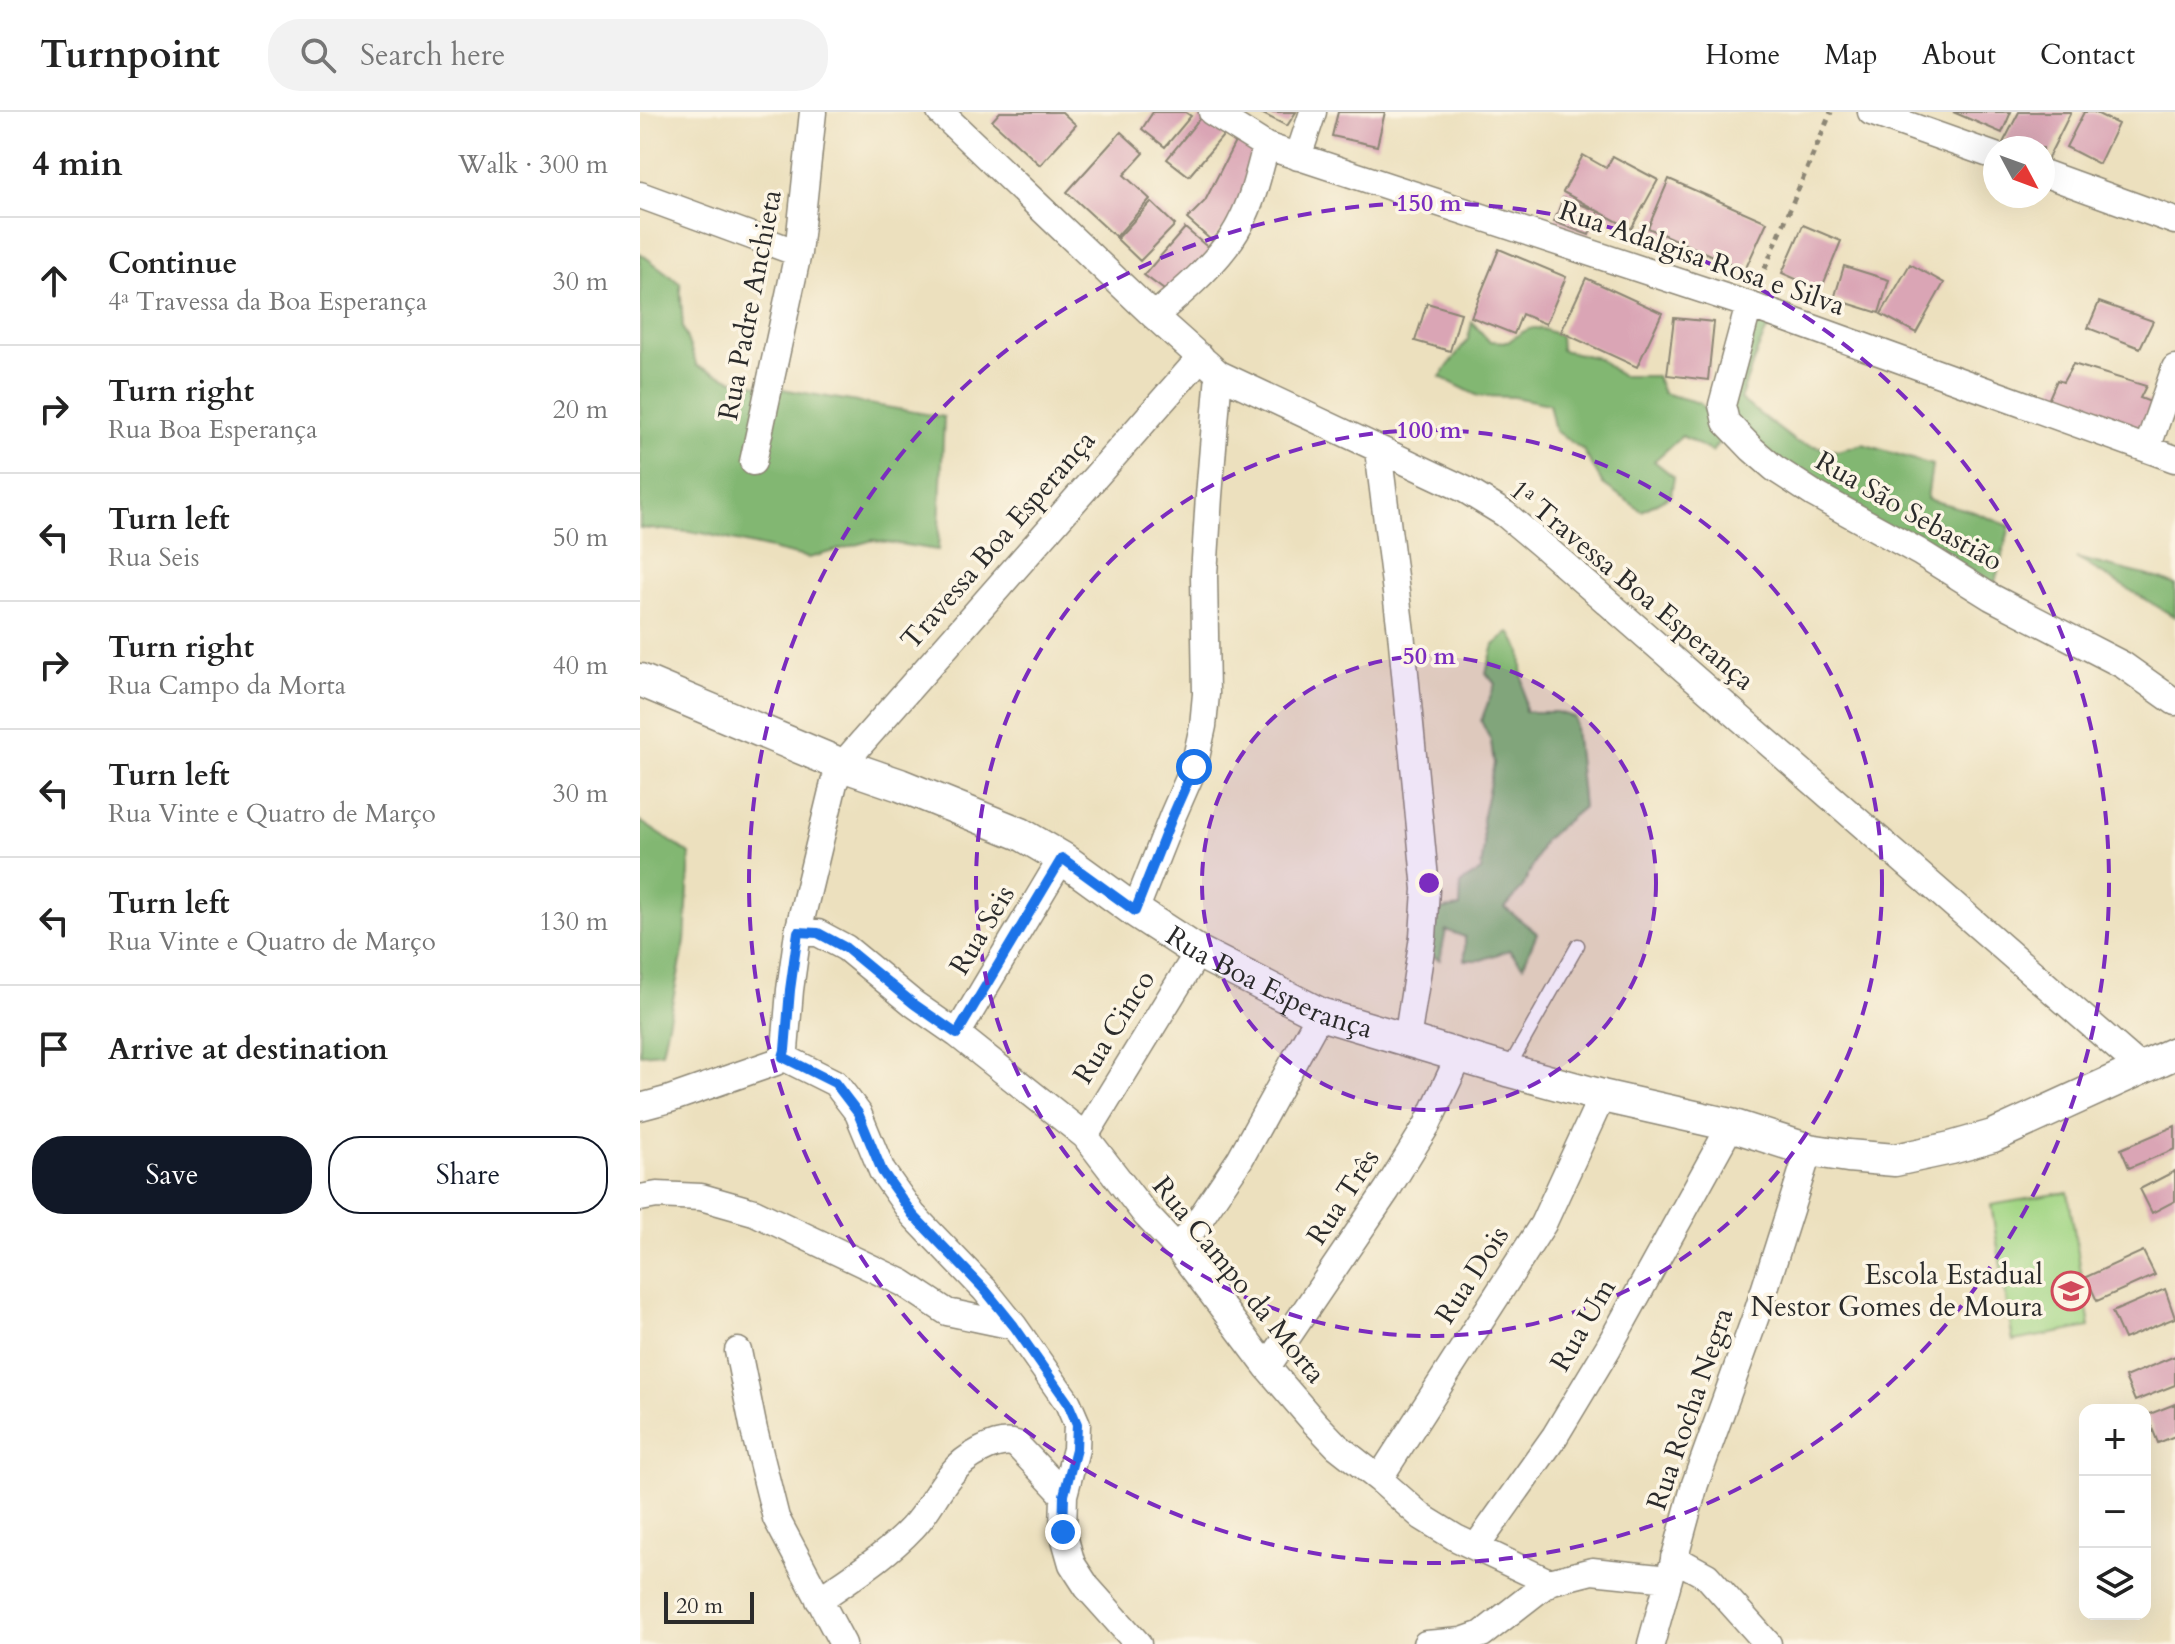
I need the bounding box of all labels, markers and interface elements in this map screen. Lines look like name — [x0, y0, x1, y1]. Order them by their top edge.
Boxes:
search box — [268, 19, 828, 91]
text: Turnpoint — [40, 29, 220, 81]
icon: search — [296, 33, 340, 77]
text: Search here — [360, 35, 505, 76]
text: Home — [1705, 36, 1780, 74]
text: Map — [1824, 36, 1878, 74]
text: About — [1922, 36, 1996, 74]
text: Contact — [2040, 36, 2135, 74]
north arrow — [1983, 136, 2055, 208]
text: 4 min — [32, 141, 123, 187]
text: Walk · 300 m — [458, 147, 608, 182]
street label: Rua Padre Anchieta — [709, 187, 791, 423]
text: 150 m — [1396, 187, 1463, 220]
street label: Rua Adalgisa Rosa e Silva — [1554, 191, 1850, 325]
text: Continue — [108, 243, 237, 284]
icon: ahead — [32, 259, 76, 303]
text: 30 m — [552, 264, 608, 299]
text: 4ª Travessa da Boa Esperança — [108, 284, 427, 319]
text: Turn right — [108, 371, 254, 412]
icon: right — [32, 387, 76, 431]
text: 20 m — [552, 392, 608, 427]
text: Rua Boa Esperança — [108, 412, 317, 447]
text: 100 m — [1396, 414, 1463, 447]
street label: Travessa Boa Esperança — [892, 422, 1104, 658]
street label: Rua São Sebastião — [1808, 442, 2010, 580]
street label: 1ª Travessa Boa Esperança — [1501, 471, 1763, 699]
text: Turn left — [108, 499, 230, 540]
icon: left — [32, 515, 76, 559]
text: 50 m — [552, 520, 608, 555]
text: Rua Seis — [108, 540, 199, 575]
text: Turn right — [108, 627, 254, 668]
text: 50 m — [1402, 640, 1456, 673]
icon: right — [32, 643, 76, 687]
text: 40 m — [552, 648, 608, 683]
text: Rua Campo da Morta — [108, 668, 346, 703]
route start — [1176, 749, 1212, 785]
text: Turn left — [108, 755, 230, 796]
icon: left — [32, 771, 76, 815]
text: 30 m — [552, 776, 608, 811]
text: Rua Vinte e Quatro de Março — [108, 796, 436, 831]
centre of rings — [1415, 869, 1443, 897]
street label: Rua Seis — [940, 878, 1024, 982]
text: Turn left — [108, 883, 230, 924]
icon: left — [32, 899, 76, 943]
text: 130 m — [539, 904, 608, 939]
street label: Rua Boa Esperança — [1158, 917, 1377, 1048]
text: Rua Vinte e Quatro de Março — [108, 924, 436, 959]
street label: Rua Cinco — [1064, 963, 1164, 1091]
icon: arrive — [32, 1027, 76, 1071]
text: Arrive at destination — [108, 1029, 388, 1070]
button: Save — [32, 1136, 312, 1214]
button: Share — [328, 1136, 608, 1214]
street label: Rua Três — [1298, 1142, 1388, 1252]
street label: Rua Campo da Morta — [1144, 1168, 1334, 1392]
street label: Rua Dois — [1426, 1219, 1518, 1331]
place label: Escola Estadual Nestor Gomes de Moura — [1750, 1256, 2043, 1326]
school or university icon: Escola Estadual Nestor Gomes de Moura — [2050, 1270, 2092, 1312]
street label: Rua Um — [1541, 1272, 1625, 1378]
street label: Rua Rocha Negra — [1638, 1303, 1742, 1515]
map controls — [2079, 1404, 2151, 1620]
button: + — [2079, 1404, 2151, 1476]
button: − — [2079, 1476, 2151, 1548]
route end — [1045, 1514, 1081, 1550]
button: layers — [2079, 1548, 2151, 1620]
scale bar — [664, 1588, 754, 1624]
text: 20 m — [676, 1591, 723, 1621]

